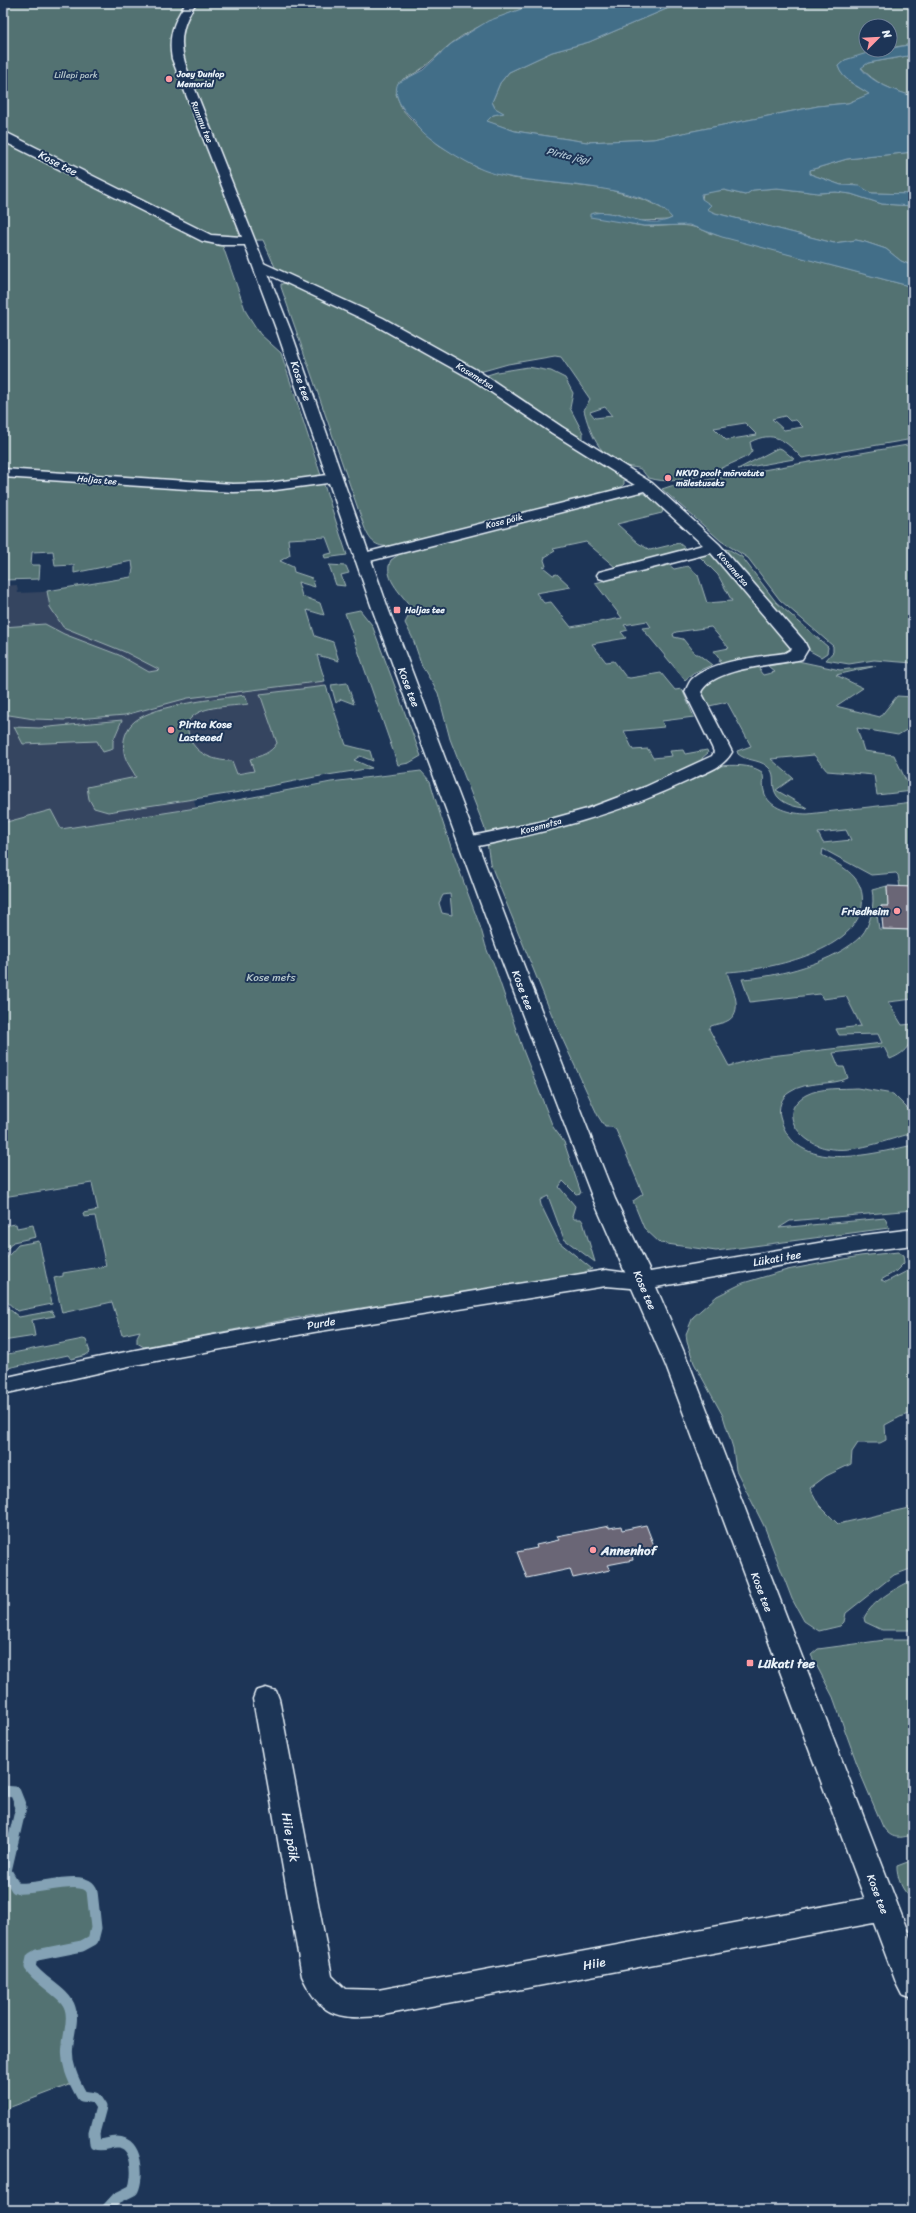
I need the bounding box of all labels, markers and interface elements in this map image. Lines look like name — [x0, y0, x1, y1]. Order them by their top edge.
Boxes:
north arrow — [858, 18, 898, 58]
text: N — [876, 26, 897, 42]
place label: Joey Dunlop Memorial — [176, 66, 225, 92]
park label: Lillepi park — [54, 67, 98, 83]
marker: Joey Dunlop Memorial — [164, 74, 174, 84]
street label: Rummu tee — [186, 99, 218, 146]
water label: Pirita jõgi — [545, 142, 593, 170]
street label: Kose tee — [35, 146, 81, 182]
street label: Kose tee — [285, 358, 316, 404]
street label: Kosemetsa — [453, 358, 498, 394]
place label: NKVD poolt mõrvatute mälestuseks — [675, 465, 765, 491]
street label: Haljas tee — [76, 470, 118, 490]
marker: NKVD poolt mõrvatute mälestuseks — [663, 473, 673, 483]
street label: Kose põik — [484, 509, 524, 533]
street label: Kosemetsa — [713, 548, 753, 591]
place label: Haljas tee — [404, 602, 445, 618]
marker: Haljas tee — [392, 605, 402, 615]
street label: Kose tee — [392, 664, 425, 710]
place label: Pirita Kose Lasteaed — [179, 715, 232, 747]
marker: Pirita Kose Lasteaed — [166, 725, 176, 735]
street label: Kosemetsa — [518, 813, 564, 839]
place label: Friedheim — [840, 902, 890, 921]
marker: Friedheim — [892, 906, 902, 916]
street label: Kose tee — [506, 967, 539, 1013]
park label: Kose mets — [246, 968, 296, 987]
street label: Lükati tee — [752, 1245, 803, 1272]
street label: Kose tee — [628, 1267, 662, 1313]
street label: Purde — [305, 1312, 337, 1335]
place label: Annenhof — [600, 1539, 659, 1562]
marker: Annenhof — [588, 1545, 598, 1555]
street label: Kose tee — [745, 1569, 778, 1615]
place label: Lükati tee — [758, 1652, 816, 1675]
marker: Lükati tee — [745, 1658, 755, 1668]
street label: Hiie põik — [275, 1810, 306, 1864]
street label: Kose tee — [861, 1871, 894, 1917]
street label: Hiie — [581, 1950, 607, 1977]

